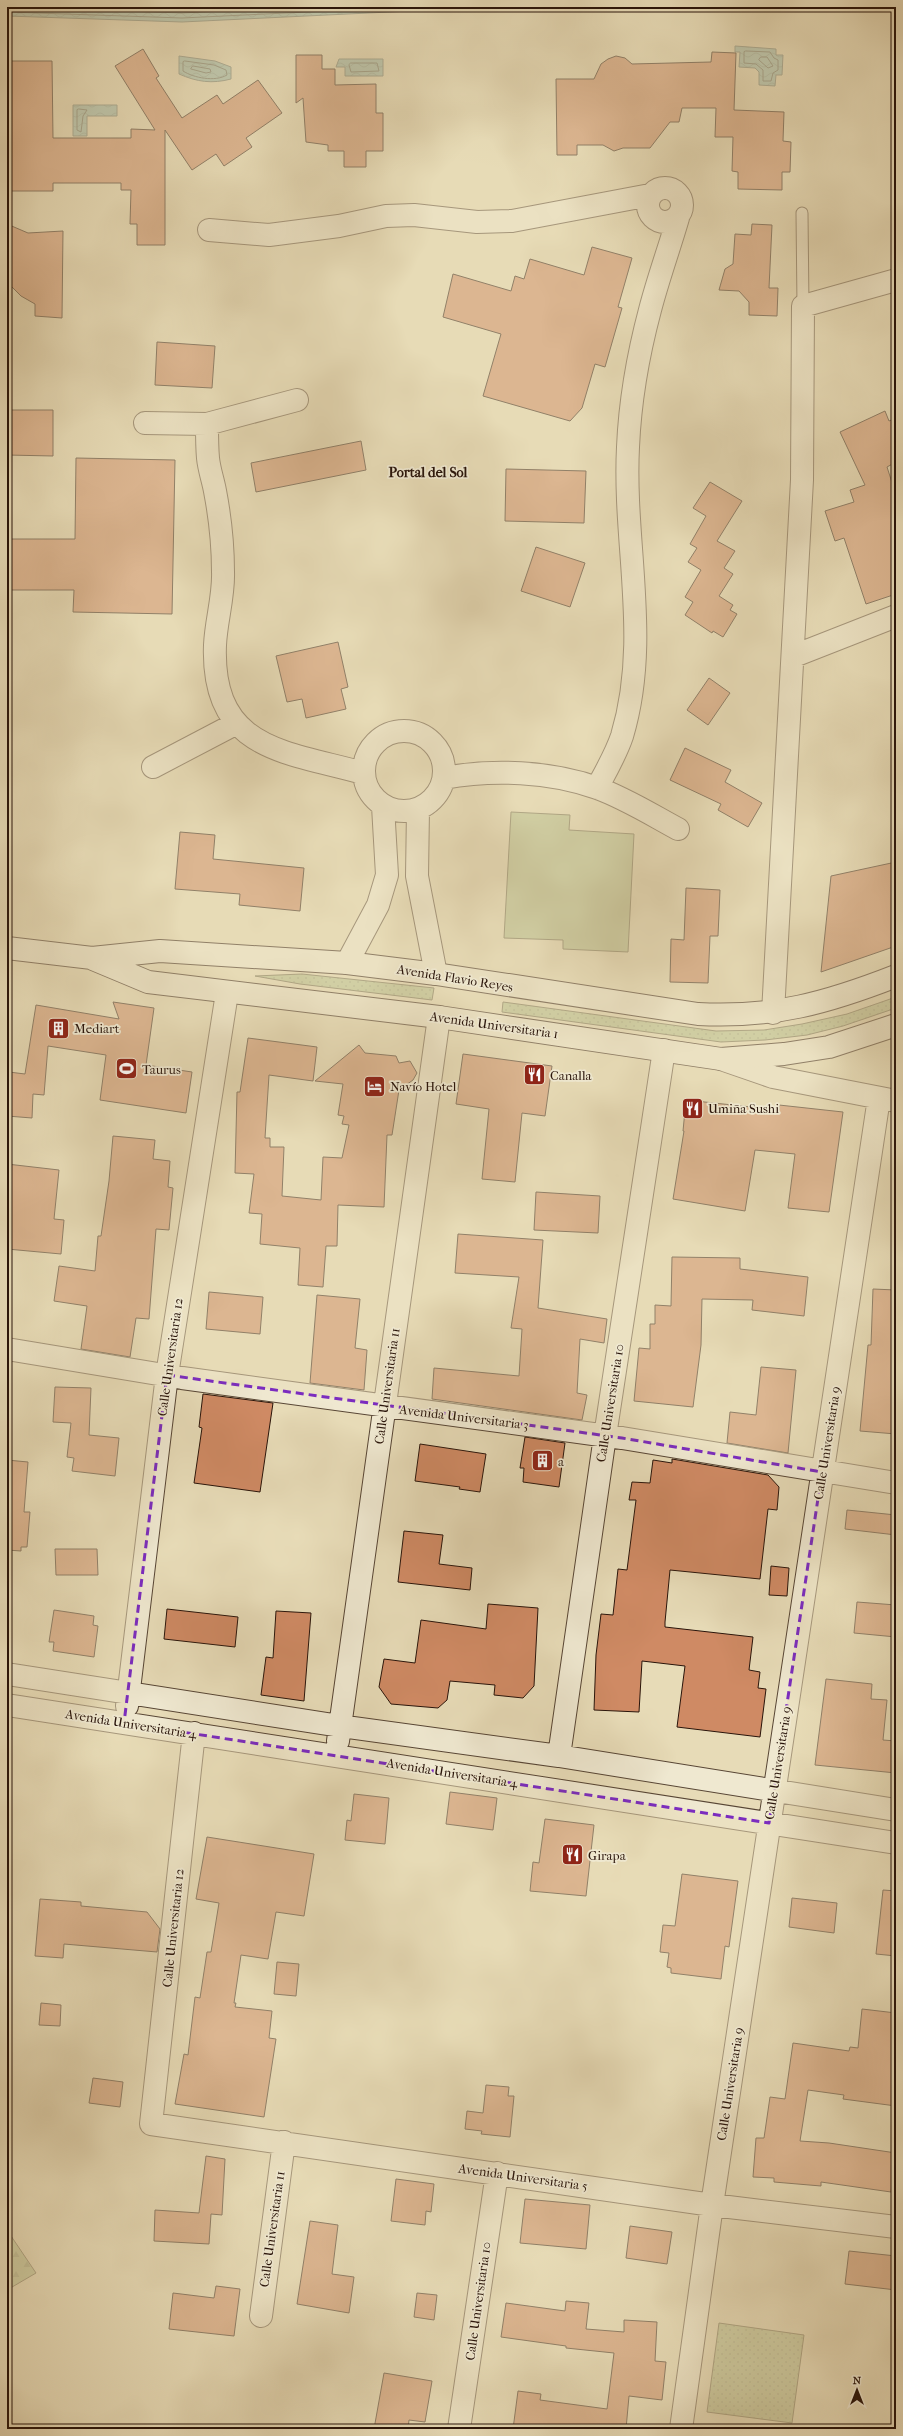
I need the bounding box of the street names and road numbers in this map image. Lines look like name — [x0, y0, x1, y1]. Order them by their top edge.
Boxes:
street label: Avenida Flavio Reyes — [395, 961, 514, 995]
street label: Avenida Universitaria 1 — [428, 1008, 559, 1041]
street label: Calle Universitaria 12 — [154, 1297, 186, 1417]
street label: Calle Universitaria 11 — [371, 1327, 403, 1445]
street label: Calle Universitaria 10 — [593, 1343, 627, 1463]
street label: Calle Universitaria 9 — [811, 1385, 843, 1501]
street label: Avenida Universitaria 3 — [397, 1402, 530, 1432]
street label: Calle Universitaria 9 — [762, 1705, 794, 1821]
street label: Avenida Universitaria 4 — [63, 1706, 198, 1742]
street label: Avenida Universitaria 4 — [384, 1755, 519, 1791]
street label: Calle Universitaria 12 — [159, 1868, 187, 1988]
street label: Calle Universitaria 9 — [714, 2026, 746, 2142]
street label: Avenida Universitaria 5 — [456, 2160, 589, 2194]
street label: Calle Universitaria 11 — [256, 2170, 288, 2288]
street label: Calle Universitaria 10 — [462, 2241, 494, 2361]

